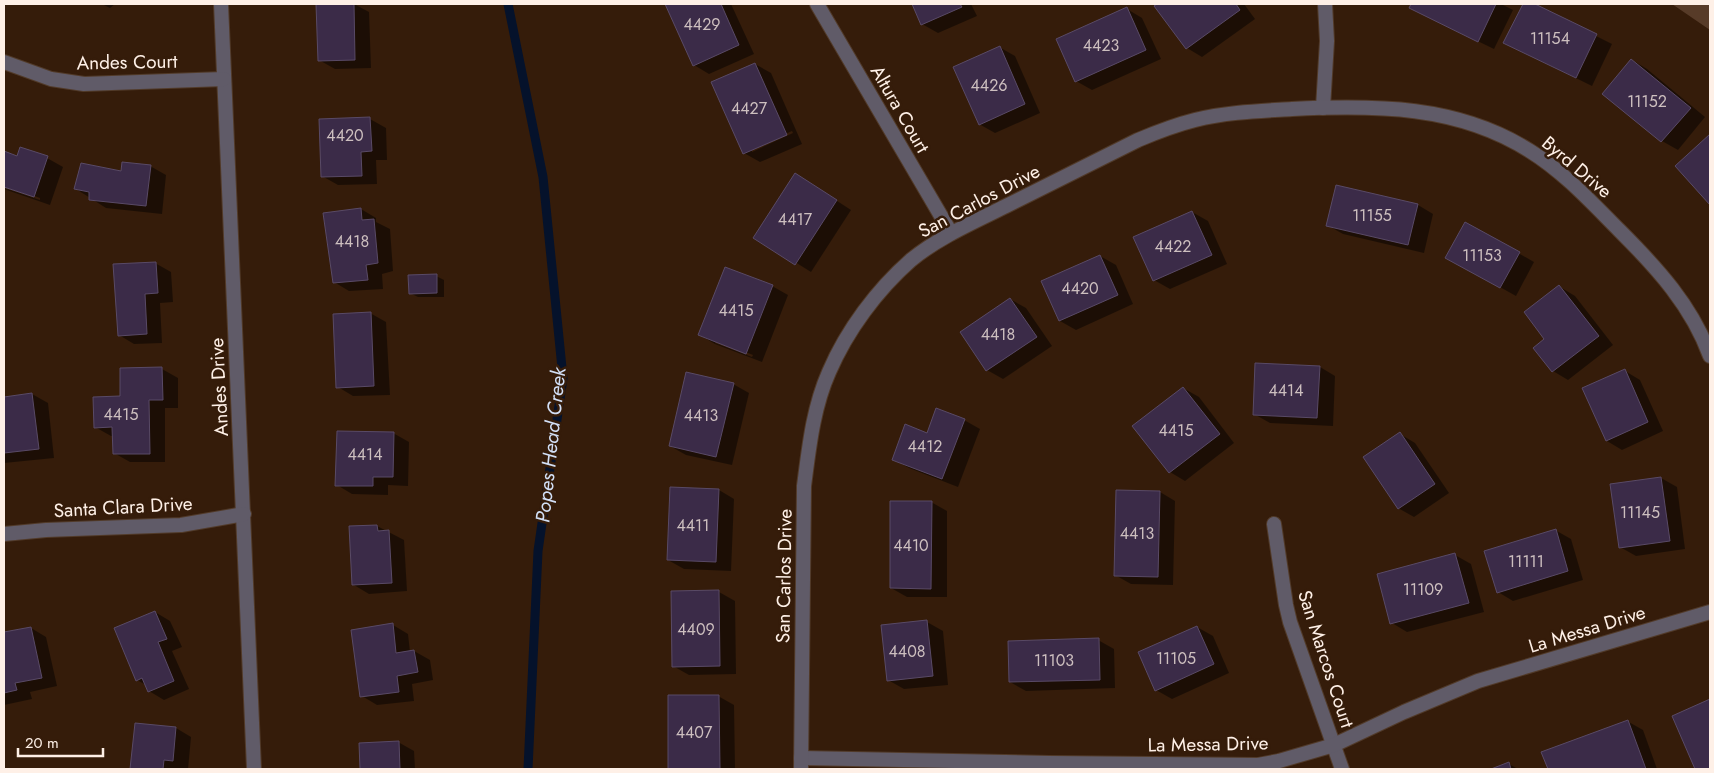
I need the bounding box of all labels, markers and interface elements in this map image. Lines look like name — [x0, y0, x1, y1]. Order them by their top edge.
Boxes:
house number: 4429 — [684, 13, 720, 36]
house number: 11154 — [1530, 27, 1570, 50]
house number: 4423 — [1083, 34, 1120, 57]
street label: Andes Court — [76, 48, 178, 76]
street label: Altura Court — [864, 60, 936, 158]
house number: 4426 — [971, 74, 1007, 97]
house number: 11152 — [1627, 90, 1667, 113]
house number: 4427 — [731, 97, 768, 120]
house number: 4420 — [326, 124, 364, 147]
street label: Byrd Drive — [1536, 130, 1618, 205]
street label: San Carlos Drive — [913, 157, 1045, 244]
house number: 11155 — [1352, 204, 1392, 227]
house number: 4417 — [778, 208, 813, 231]
house number: 4418 — [335, 230, 369, 253]
house number: 4422 — [1155, 235, 1191, 258]
house number: 11153 — [1462, 244, 1502, 267]
house number: 4420 — [1061, 277, 1099, 300]
house number: 4415 — [719, 299, 753, 322]
house number: 4418 — [981, 323, 1015, 346]
street label: Andes Drive — [203, 337, 235, 437]
water label: Popes Head Creek — [528, 365, 574, 524]
house number: 4414 — [1268, 379, 1304, 402]
house number: 4415 — [104, 403, 138, 426]
house number: 4413 — [684, 404, 719, 427]
house number: 4415 — [1159, 419, 1193, 442]
house number: 4412 — [908, 435, 942, 458]
house number: 4414 — [347, 443, 383, 466]
street label: Santa Clara Drive — [53, 490, 193, 524]
house number: 11145 — [1620, 501, 1660, 524]
street label: San Carlos Drive — [769, 508, 799, 643]
house number: 4411 — [676, 514, 710, 537]
house number: 4413 — [1120, 522, 1155, 545]
house number: 4410 — [893, 534, 929, 557]
house number: 11111 — [1508, 550, 1544, 573]
house number: 11109 — [1403, 578, 1443, 601]
street label: San Marcos Court — [1291, 587, 1361, 732]
street label: La Messa Drive — [1525, 598, 1649, 660]
house number: 4409 — [677, 618, 715, 641]
house number: 4408 — [889, 640, 926, 663]
house number: 11105 — [1156, 647, 1196, 670]
house number: 11103 — [1034, 649, 1074, 672]
house number: 4407 — [676, 721, 713, 744]
scale bar — [18, 726, 102, 758]
street label: La Messa Drive — [1147, 729, 1269, 759]
text: 20 m — [25, 732, 59, 754]

